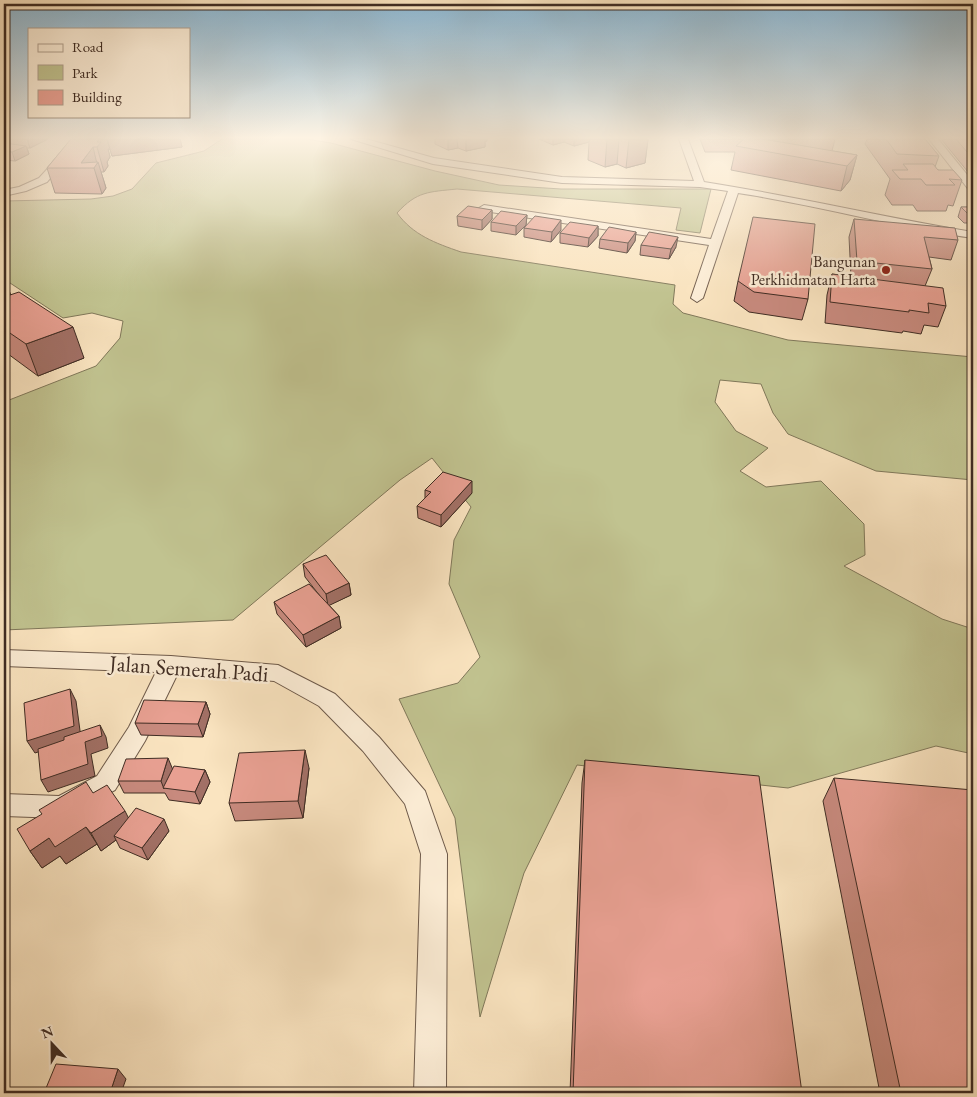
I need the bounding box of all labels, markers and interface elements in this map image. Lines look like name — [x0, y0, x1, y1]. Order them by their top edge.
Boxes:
legend — [28, 28, 190, 118]
text: Road — [72, 37, 104, 56]
text: Park — [72, 63, 99, 82]
text: Building — [72, 87, 122, 106]
place label: Bangunan Perkhidmatan Harta — [751, 251, 877, 290]
marker: Bangunan Perkhidmatan Harta — [880, 264, 892, 276]
street label: Jalan Semerah Padi — [107, 648, 269, 689]
north arrow — [28, 1020, 78, 1070]
text: N — [39, 1021, 56, 1042]

